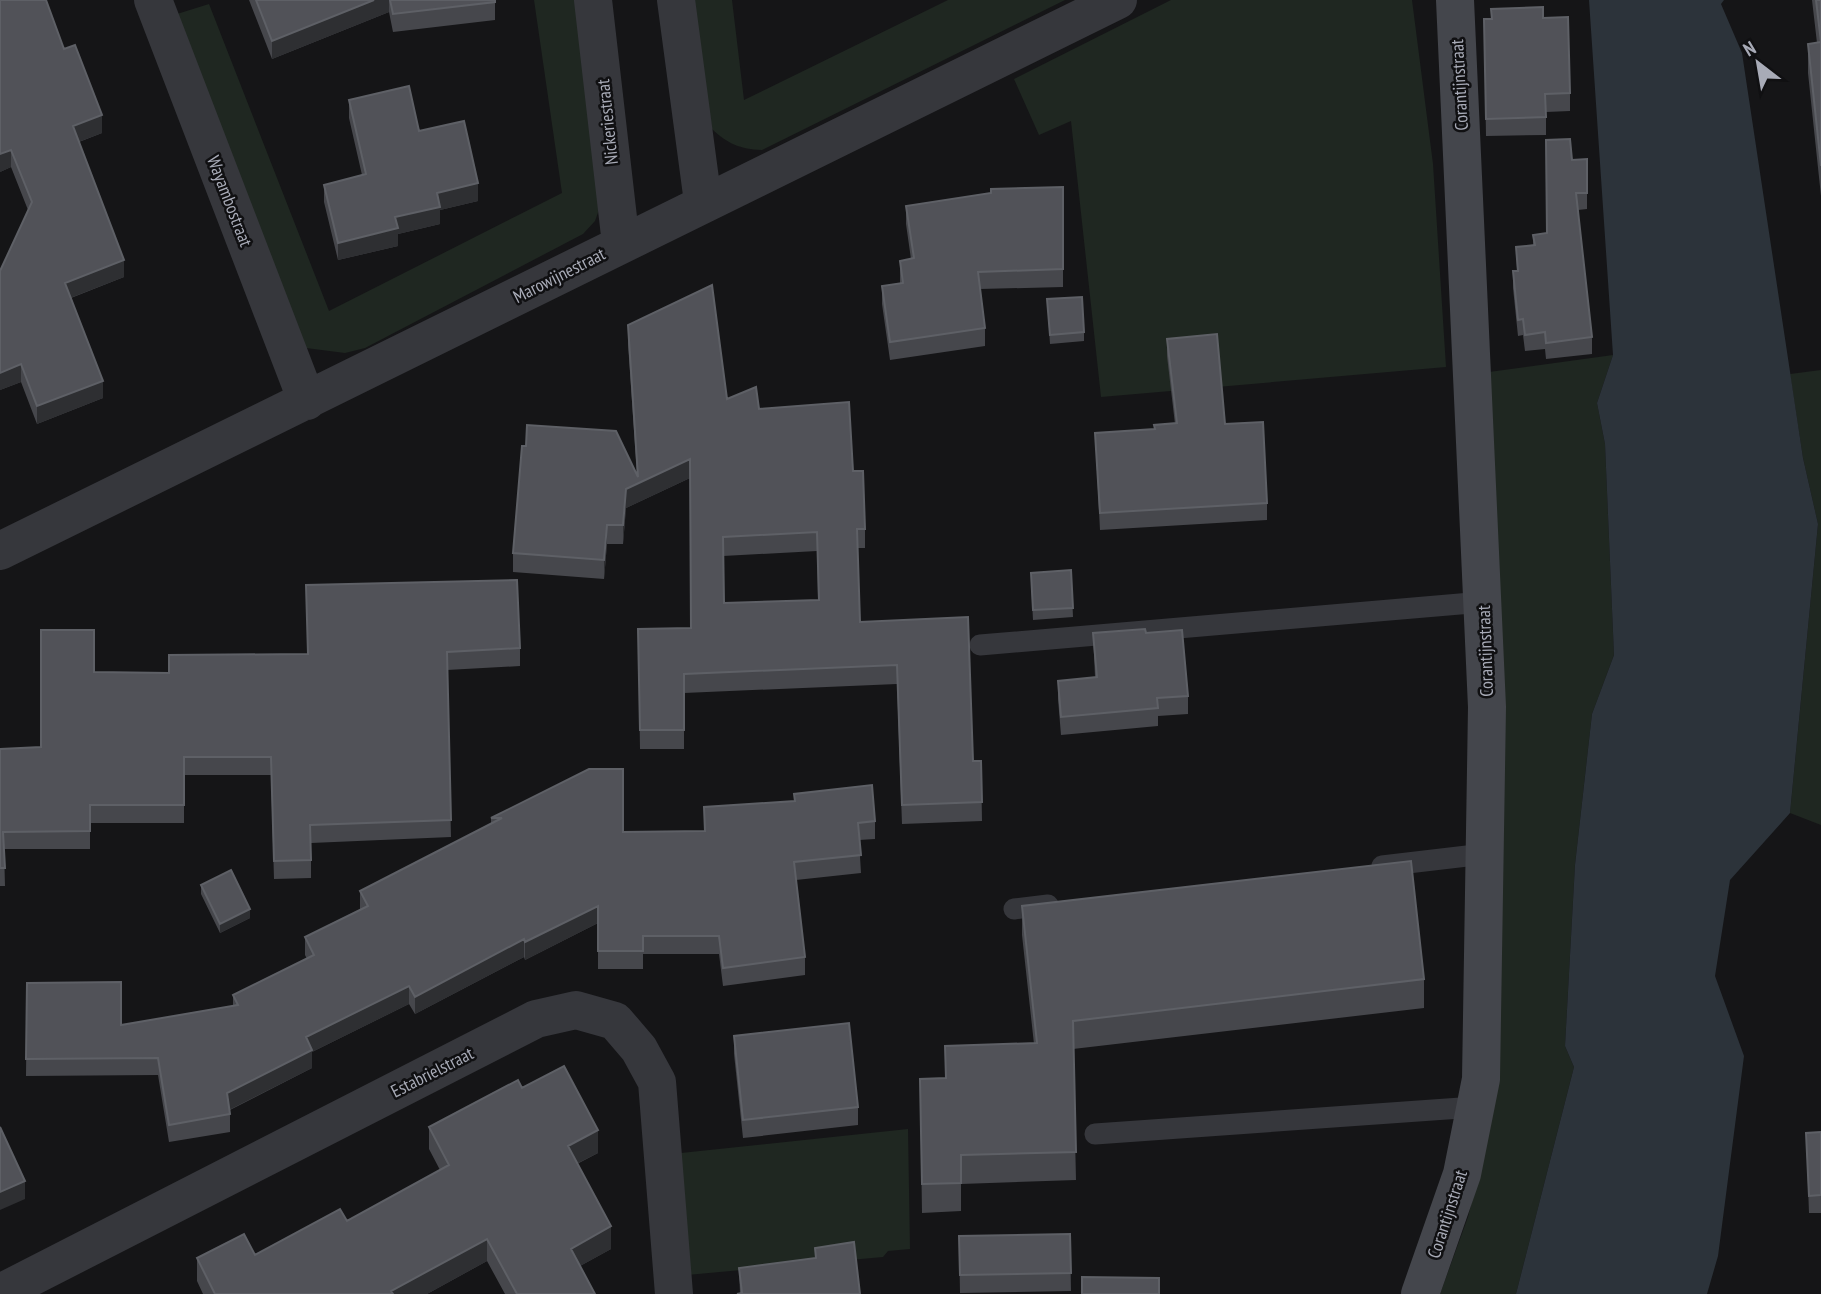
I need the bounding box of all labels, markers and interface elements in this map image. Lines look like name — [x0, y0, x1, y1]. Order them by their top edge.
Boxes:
north arrow — [1723, 28, 1793, 98]
text: N — [1739, 35, 1760, 61]
street label: Corantijnstraat — [1445, 39, 1473, 131]
street label: Nickeriestraat — [591, 78, 623, 166]
street label: Wayambostraat — [202, 152, 258, 250]
street label: Marowijnestraat — [509, 242, 609, 308]
street label: Corantijnstraat — [1472, 605, 1498, 697]
street label: Estabrielstraat — [387, 1041, 477, 1103]
street label: Corantijnstraat — [1422, 1167, 1472, 1261]

